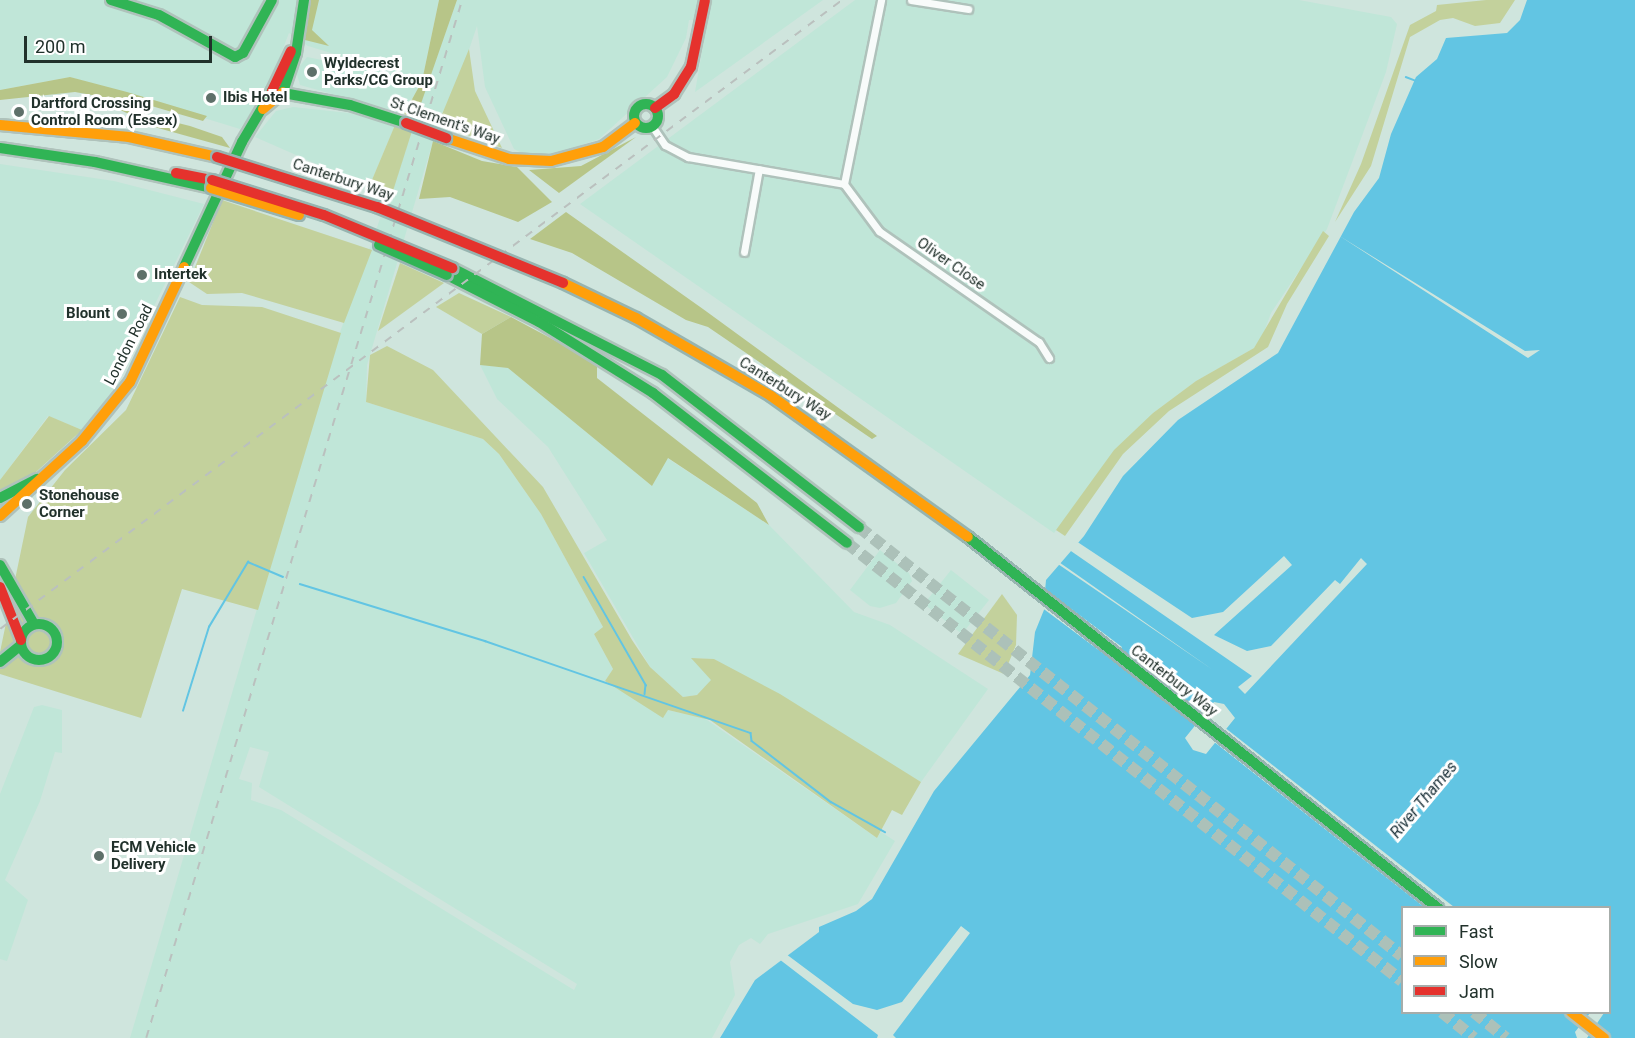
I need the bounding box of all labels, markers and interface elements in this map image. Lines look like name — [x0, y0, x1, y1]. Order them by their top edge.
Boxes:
scale bar — [27, 24, 214, 62]
text: 200 m — [35, 36, 86, 57]
place label: Wyldecrest Parks/CG Group — [324, 54, 433, 89]
marker: Wyldecrest Parks/CG Group — [305, 65, 319, 79]
place label: Ibis Hotel — [223, 89, 287, 107]
marker: Ibis Hotel — [204, 91, 218, 105]
place label: Dartford Crossing Control Room (Essex) — [31, 94, 178, 129]
street label: St Clement's Way — [388, 94, 502, 148]
marker: Dartford Crossing Control Room (Essex) — [12, 105, 26, 119]
street label: Canterbury Way — [290, 155, 396, 205]
street label: Oliver Close — [913, 234, 989, 294]
place label: Intertek — [154, 266, 207, 284]
marker: Intertek — [135, 268, 149, 282]
street label: London Road — [101, 302, 157, 388]
place label: Blount — [66, 305, 110, 323]
marker: Blount — [115, 307, 129, 321]
street label: Canterbury Way — [736, 354, 834, 424]
place label: Stonehouse Corner — [39, 486, 119, 521]
marker: Stonehouse Corner — [20, 497, 34, 511]
street label: Canterbury Way — [1127, 642, 1221, 720]
water label: River Thames — [1386, 758, 1462, 842]
place label: ECM Vehicle Delivery — [111, 838, 196, 873]
marker: ECM Vehicle Delivery — [92, 849, 106, 863]
legend — [1401, 906, 1611, 1014]
text: Fast — [1459, 921, 1494, 942]
text: Slow — [1459, 951, 1498, 972]
text: Jam — [1459, 981, 1495, 1002]

